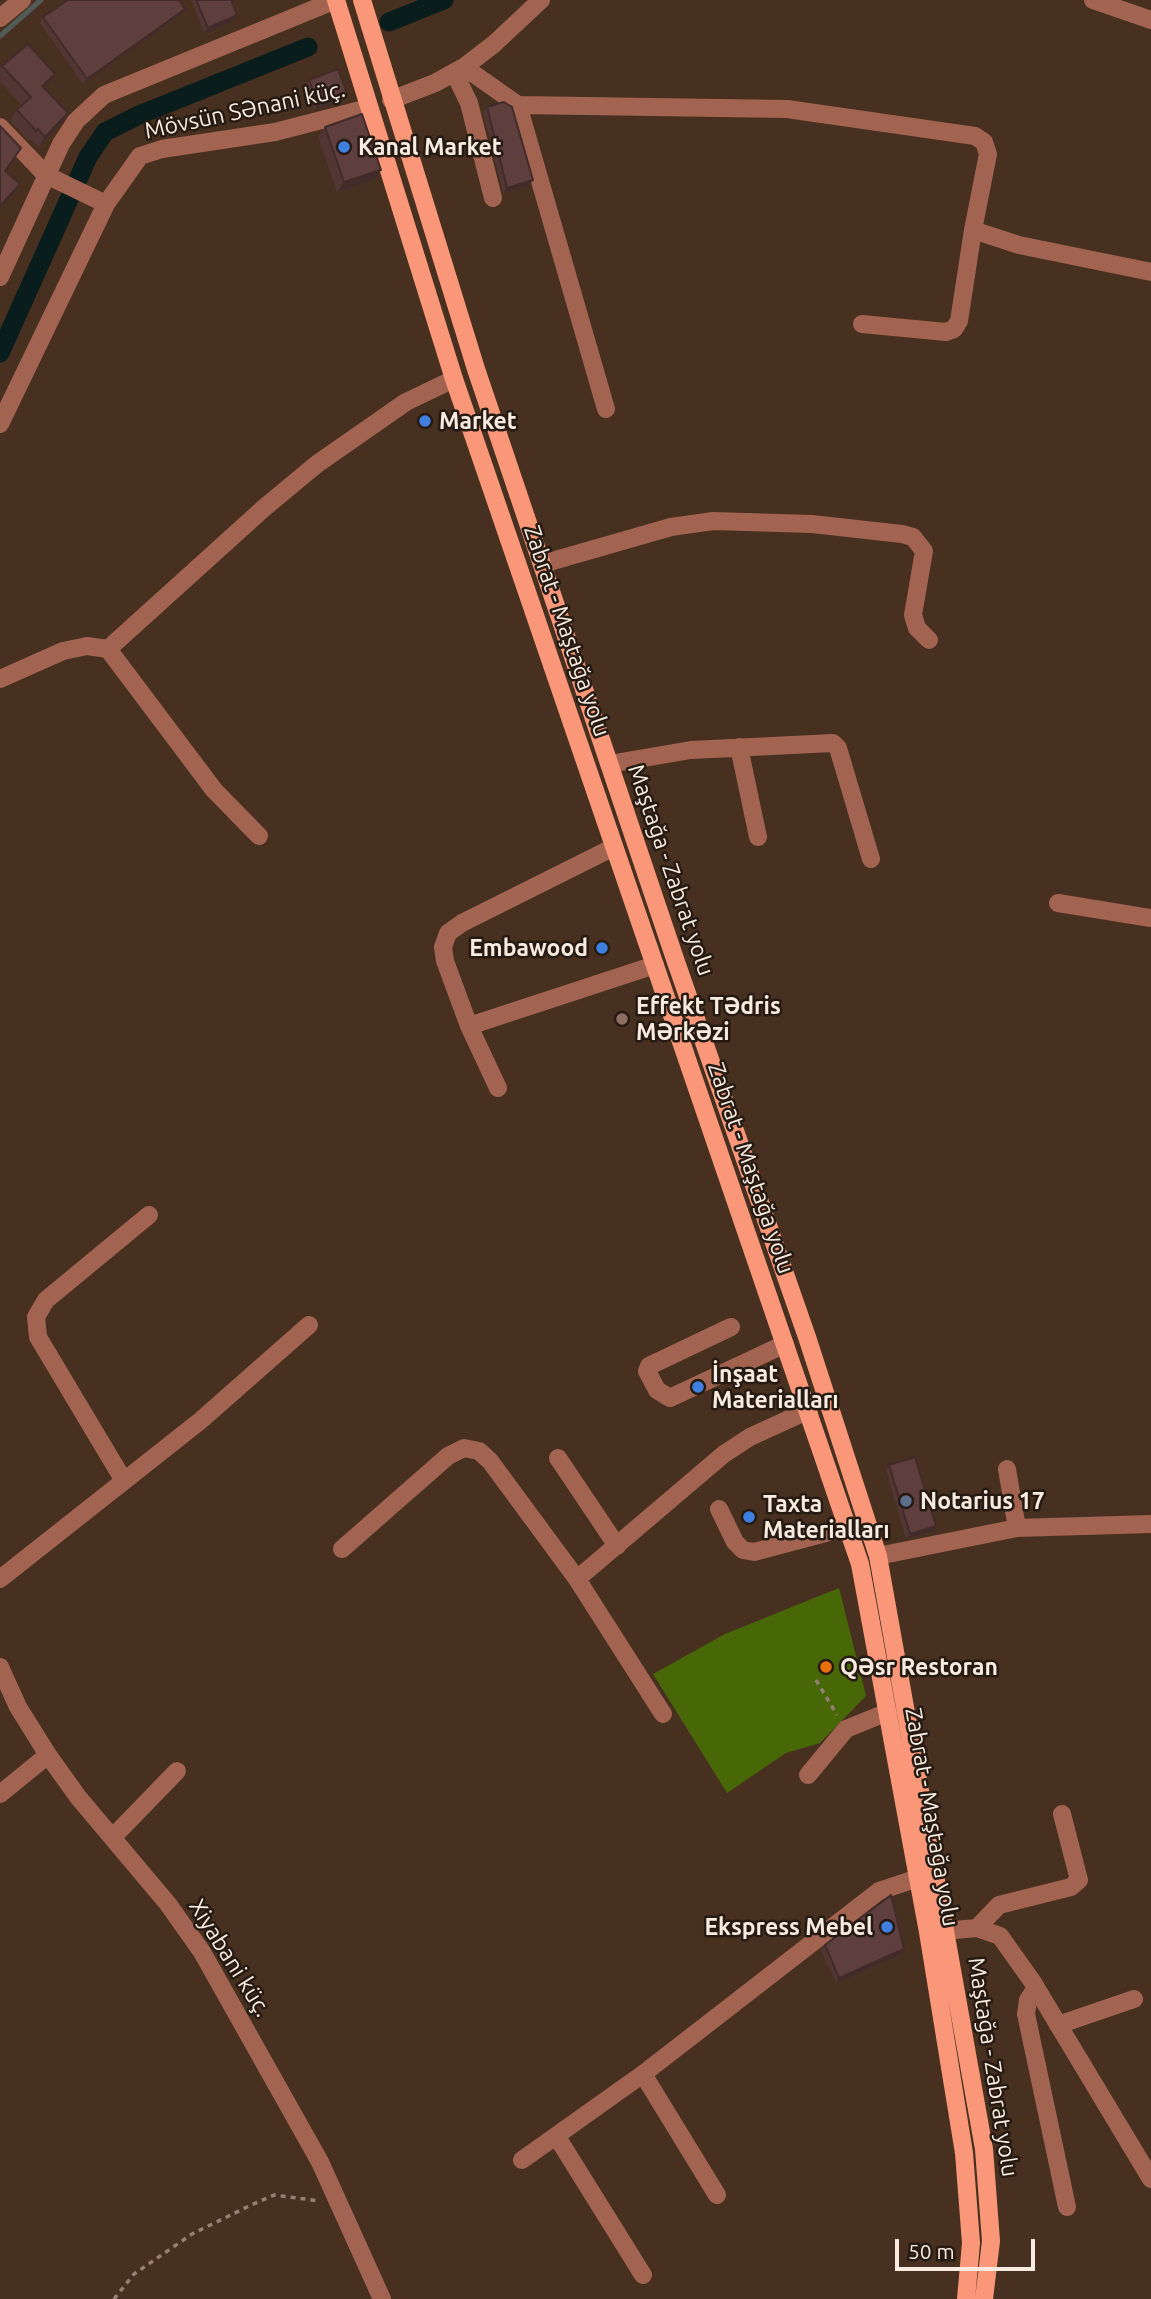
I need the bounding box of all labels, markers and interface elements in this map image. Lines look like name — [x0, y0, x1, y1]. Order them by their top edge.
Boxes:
street label: Mövsün Sənani küç. — [142, 75, 348, 145]
place label: Kanal Market — [358, 133, 502, 161]
marker: Kanal Market — [336, 139, 352, 155]
place label: Market — [439, 407, 517, 435]
marker: Market — [417, 413, 433, 429]
street label: Zabrat - Maştağa yolu — [518, 522, 616, 740]
street label: Maştağa - Zabrat yolu — [622, 761, 720, 979]
place label: Embawood — [469, 934, 588, 962]
marker: Embawood — [594, 940, 610, 956]
place label: Effekt Tədris Mərkəzi — [636, 992, 781, 1046]
marker: Effekt Tədris Mərkəzi — [614, 1011, 630, 1027]
street label: Zabrat - Maştağa yolu — [702, 1059, 800, 1277]
place label: İnşaat Materialları — [712, 1360, 839, 1414]
marker: İnşaat Materialları — [690, 1379, 706, 1395]
place label: Notarius 17 — [920, 1487, 1045, 1515]
place label: Taxta Materialları — [763, 1490, 890, 1544]
marker: Notarius 17 — [898, 1493, 914, 1509]
marker: Taxta Materialları — [741, 1509, 757, 1525]
place label: Qəsr Restoran — [840, 1653, 998, 1681]
marker: Qəsr Restoran — [818, 1659, 834, 1675]
street label: Zabrat - Maştağa yolu — [899, 1705, 965, 1929]
street label: Xiyabani küç. — [183, 1894, 277, 2022]
place label: Ekspress Mebel — [704, 1913, 873, 1941]
marker: Ekspress Mebel — [879, 1919, 895, 1935]
street label: Maştağa - Zabrat yolu — [962, 1955, 1024, 2179]
scale bar — [899, 2226, 1039, 2270]
text: 50 m — [908, 2239, 955, 2263]

